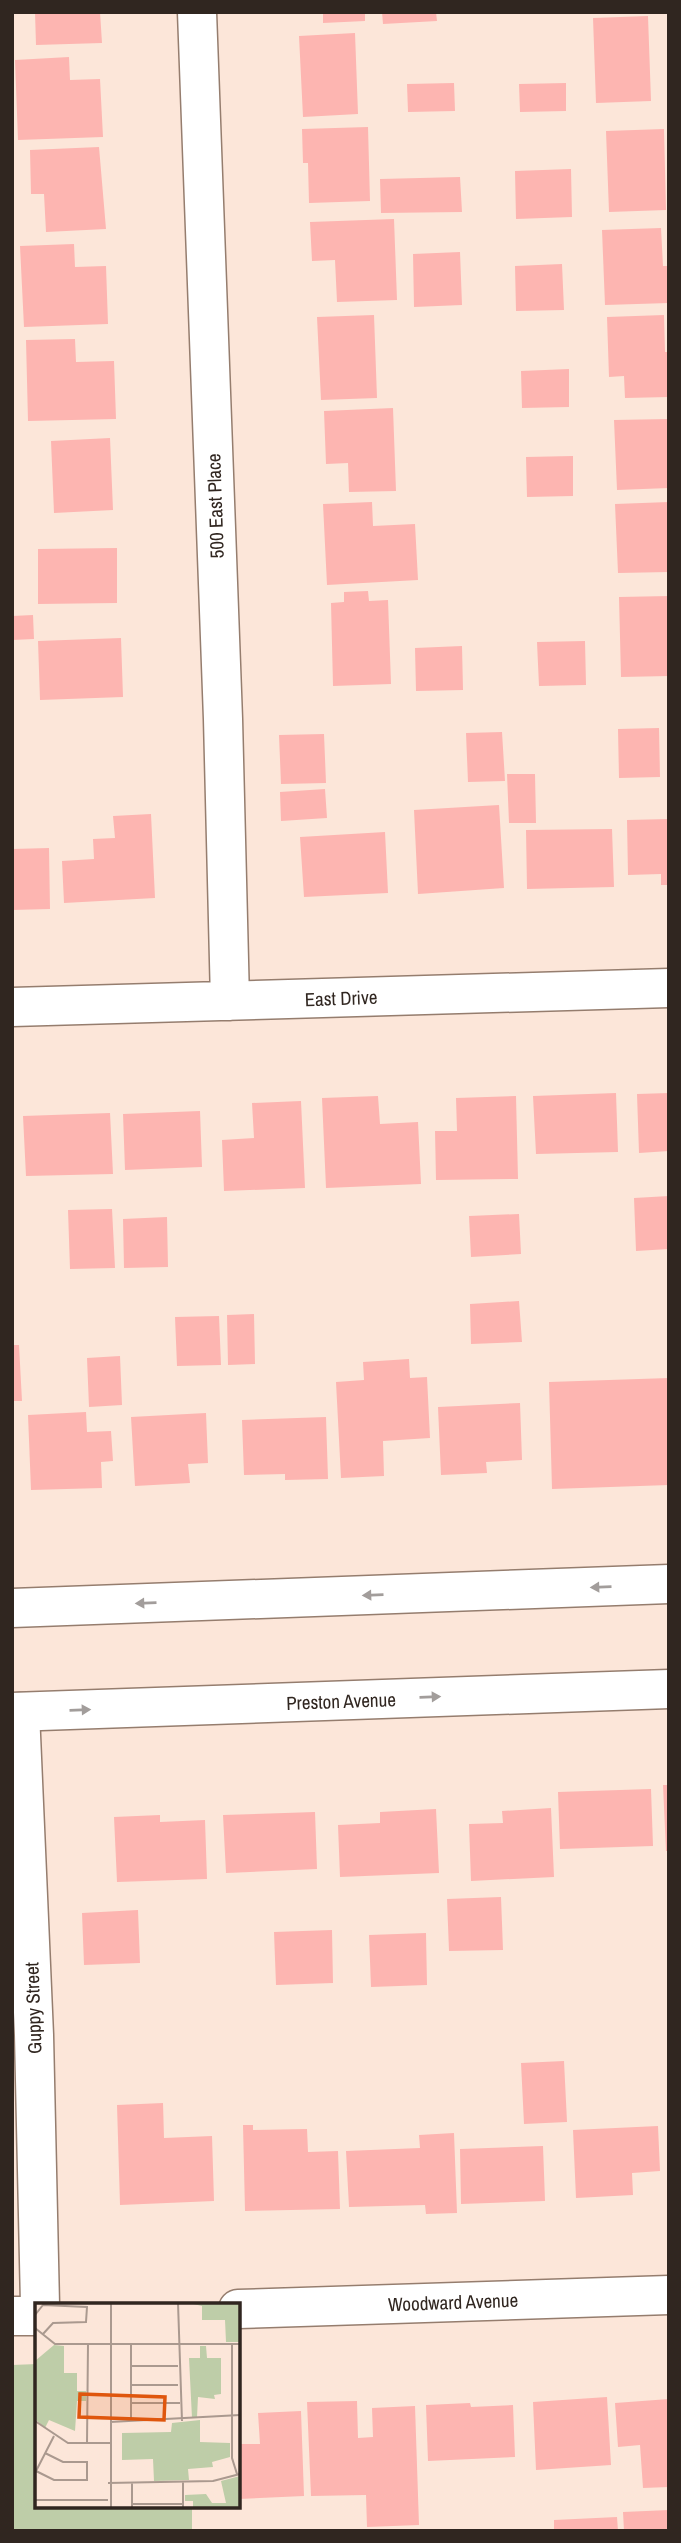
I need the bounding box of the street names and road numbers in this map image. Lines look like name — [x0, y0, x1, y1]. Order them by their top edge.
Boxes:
street label: 500 East Place — [200, 453, 230, 559]
street label: East Drive — [304, 984, 378, 1012]
street label: Preston Avenue — [286, 1686, 396, 1716]
street label: Guppy Street — [18, 1961, 48, 2054]
street label: Woodward Avenue — [387, 2287, 519, 2317]

